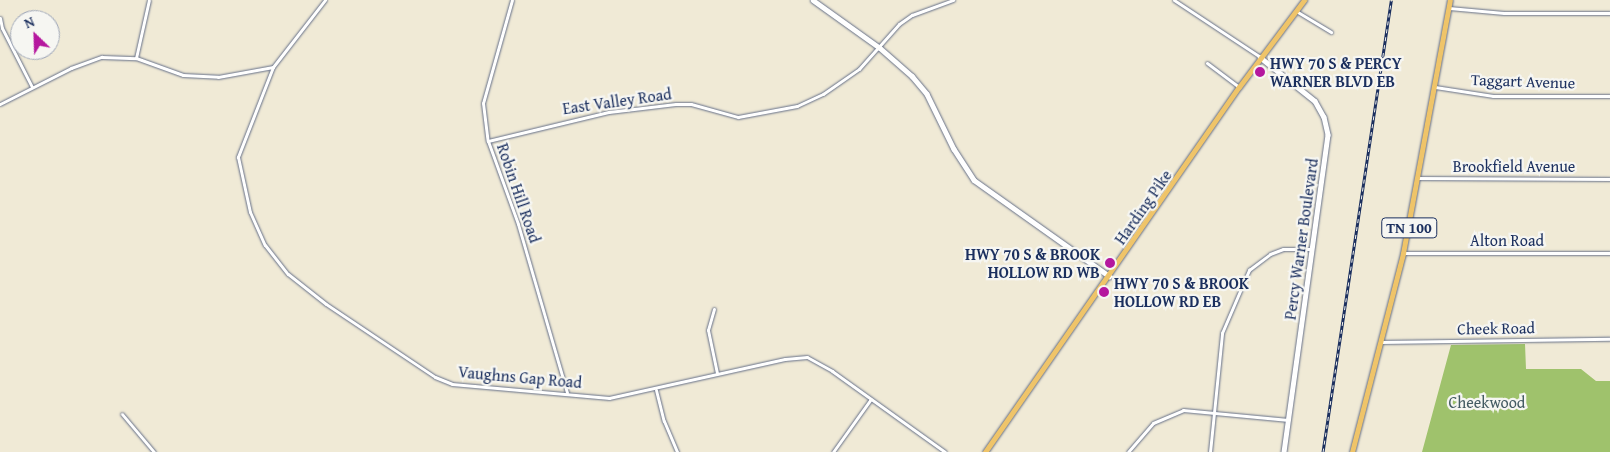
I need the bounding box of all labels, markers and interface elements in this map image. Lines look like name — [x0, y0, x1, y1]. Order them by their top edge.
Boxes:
north arrow — [10, 10, 60, 60]
text: N — [21, 11, 38, 33]
place label: HWY 70 S & PERCY WARNER BLVD EB — [1270, 53, 1402, 91]
marker: HWY 70 S & PERCY WARNER BLVD EB — [1254, 66, 1266, 78]
street label: Taggart Avenue — [1471, 70, 1575, 92]
street label: East Valley Road — [561, 84, 673, 118]
street label: Robin Hill Road — [493, 141, 545, 245]
street label: Brookfield Avenue — [1453, 156, 1575, 176]
street label: Percy Warner Boulevard — [1280, 157, 1322, 321]
street label: Harding Pike — [1110, 166, 1176, 248]
road number: TN 100 — [1380, 216, 1438, 240]
street label: Alton Road — [1470, 230, 1544, 250]
place label: HWY 70 S & BROOK HOLLOW RD WB — [965, 244, 1100, 282]
marker: HWY 70 S & BROOK HOLLOW RD WB — [1104, 257, 1116, 269]
place label: HWY 70 S & BROOK HOLLOW RD EB — [1114, 273, 1249, 311]
marker: HWY 70 S & BROOK HOLLOW RD EB — [1098, 286, 1110, 298]
street label: Cheek Road — [1457, 318, 1535, 338]
street label: Vaughns Gap Road — [457, 362, 583, 392]
park label: Cheekwood — [1449, 392, 1525, 412]

